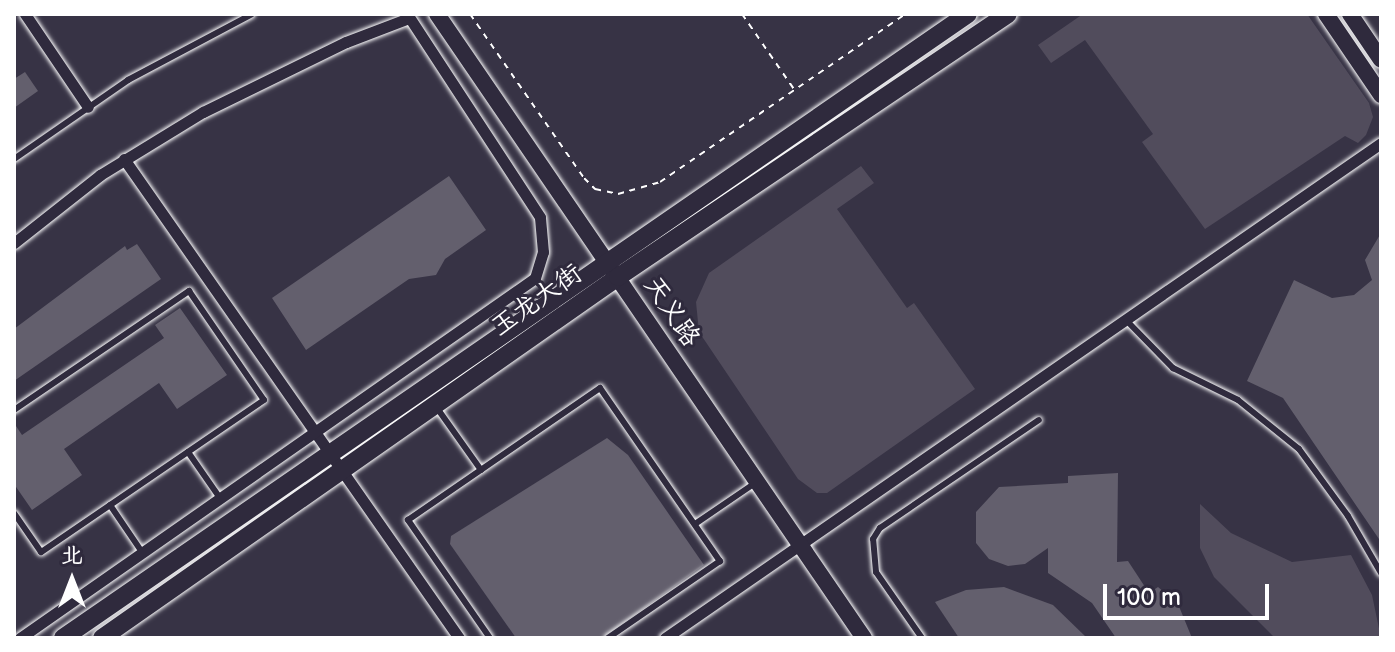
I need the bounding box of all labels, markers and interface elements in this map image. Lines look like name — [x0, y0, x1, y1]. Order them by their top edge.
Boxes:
street label: 玉龙大街 — [485, 258, 589, 344]
street label: 天义路 — [636, 271, 706, 353]
north arrow — [32, 540, 112, 620]
text: 北 — [61, 542, 83, 569]
scale bar — [1107, 568, 1273, 618]
text: 100 m — [1117, 583, 1181, 612]

